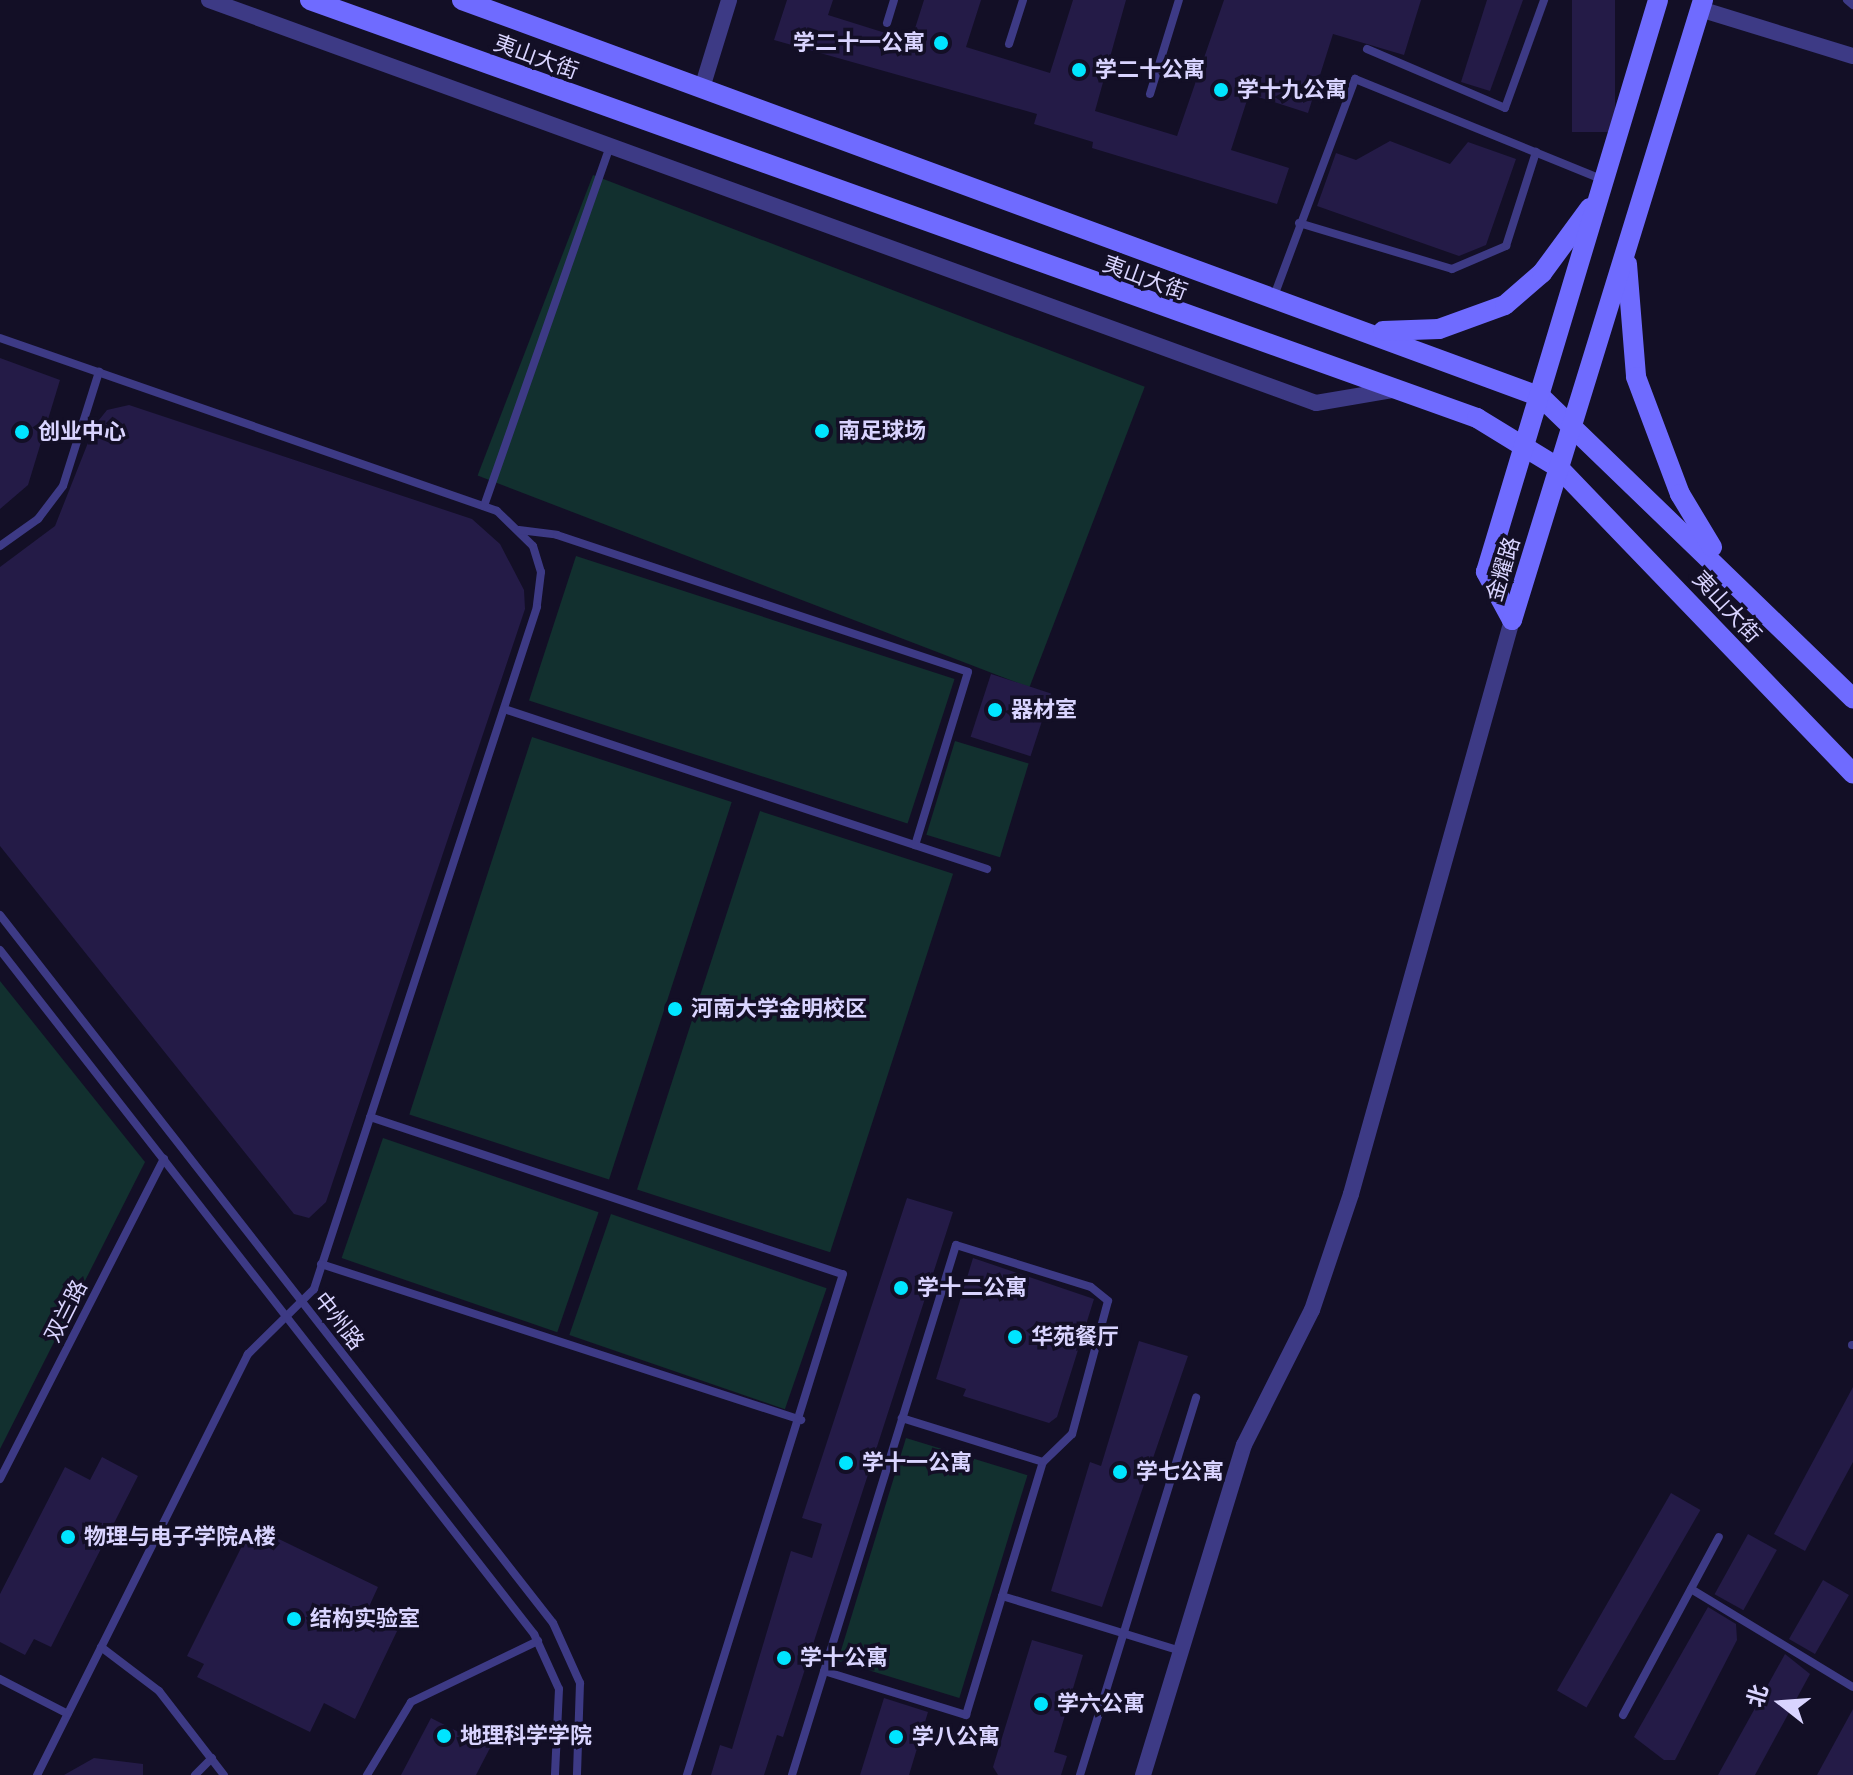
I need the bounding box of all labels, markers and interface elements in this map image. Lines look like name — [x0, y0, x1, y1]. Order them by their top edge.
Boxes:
street label: 夷山大街 — [490, 30, 582, 84]
place label: 学二十一公寓 — [793, 30, 925, 56]
marker: 学二十一公寓 — [932, 34, 950, 52]
place label: 学二十公寓 — [1095, 57, 1205, 83]
marker: 学二十公寓 — [1070, 61, 1088, 79]
place label: 学十九公寓 — [1237, 77, 1347, 103]
marker: 学十九公寓 — [1212, 81, 1230, 99]
street label: 夷山大街 — [1099, 251, 1191, 305]
place label: 南足球场 — [838, 418, 926, 444]
place label: 创业中心 — [38, 419, 126, 445]
marker: 南足球场 — [813, 422, 831, 440]
marker: 创业中心 — [13, 423, 31, 441]
street label: 金耀路 — [1481, 534, 1525, 604]
street label: 夷山大街 — [1687, 566, 1767, 648]
place label: 器材室 — [1011, 697, 1077, 723]
marker: 器材室 — [986, 701, 1004, 719]
place label: 河南大学金明校区 — [691, 996, 867, 1022]
marker: 河南大学金明校区 — [666, 1000, 684, 1018]
place label: 学十二公寓 — [917, 1275, 1027, 1301]
street label: 双兰路 — [39, 1276, 93, 1346]
marker: 学十二公寓 — [892, 1279, 910, 1297]
street label: 中州路 — [308, 1287, 370, 1355]
place label: 华苑餐厅 — [1031, 1324, 1119, 1350]
marker: 华苑餐厅 — [1006, 1328, 1024, 1346]
place label: 学十一公寓 — [862, 1450, 972, 1476]
marker: 学十一公寓 — [837, 1454, 855, 1472]
place label: 学七公寓 — [1136, 1459, 1224, 1485]
marker: 学七公寓 — [1111, 1463, 1129, 1481]
place label: 物理与电子学院A楼 — [84, 1524, 276, 1550]
marker: 物理与电子学院A楼 — [59, 1528, 77, 1546]
place label: 结构实验室 — [310, 1606, 420, 1632]
marker: 结构实验室 — [285, 1610, 303, 1628]
place label: 学十公寓 — [800, 1645, 888, 1671]
marker: 学十公寓 — [775, 1649, 793, 1667]
north arrow — [1741, 1663, 1821, 1743]
text: 北 — [1741, 1681, 1774, 1710]
place label: 学六公寓 — [1057, 1691, 1145, 1717]
marker: 学六公寓 — [1032, 1695, 1050, 1713]
place label: 地理科学学院 — [460, 1723, 592, 1749]
place label: 学八公寓 — [912, 1724, 1000, 1750]
marker: 地理科学学院 — [435, 1727, 453, 1745]
marker: 学八公寓 — [887, 1728, 905, 1746]

